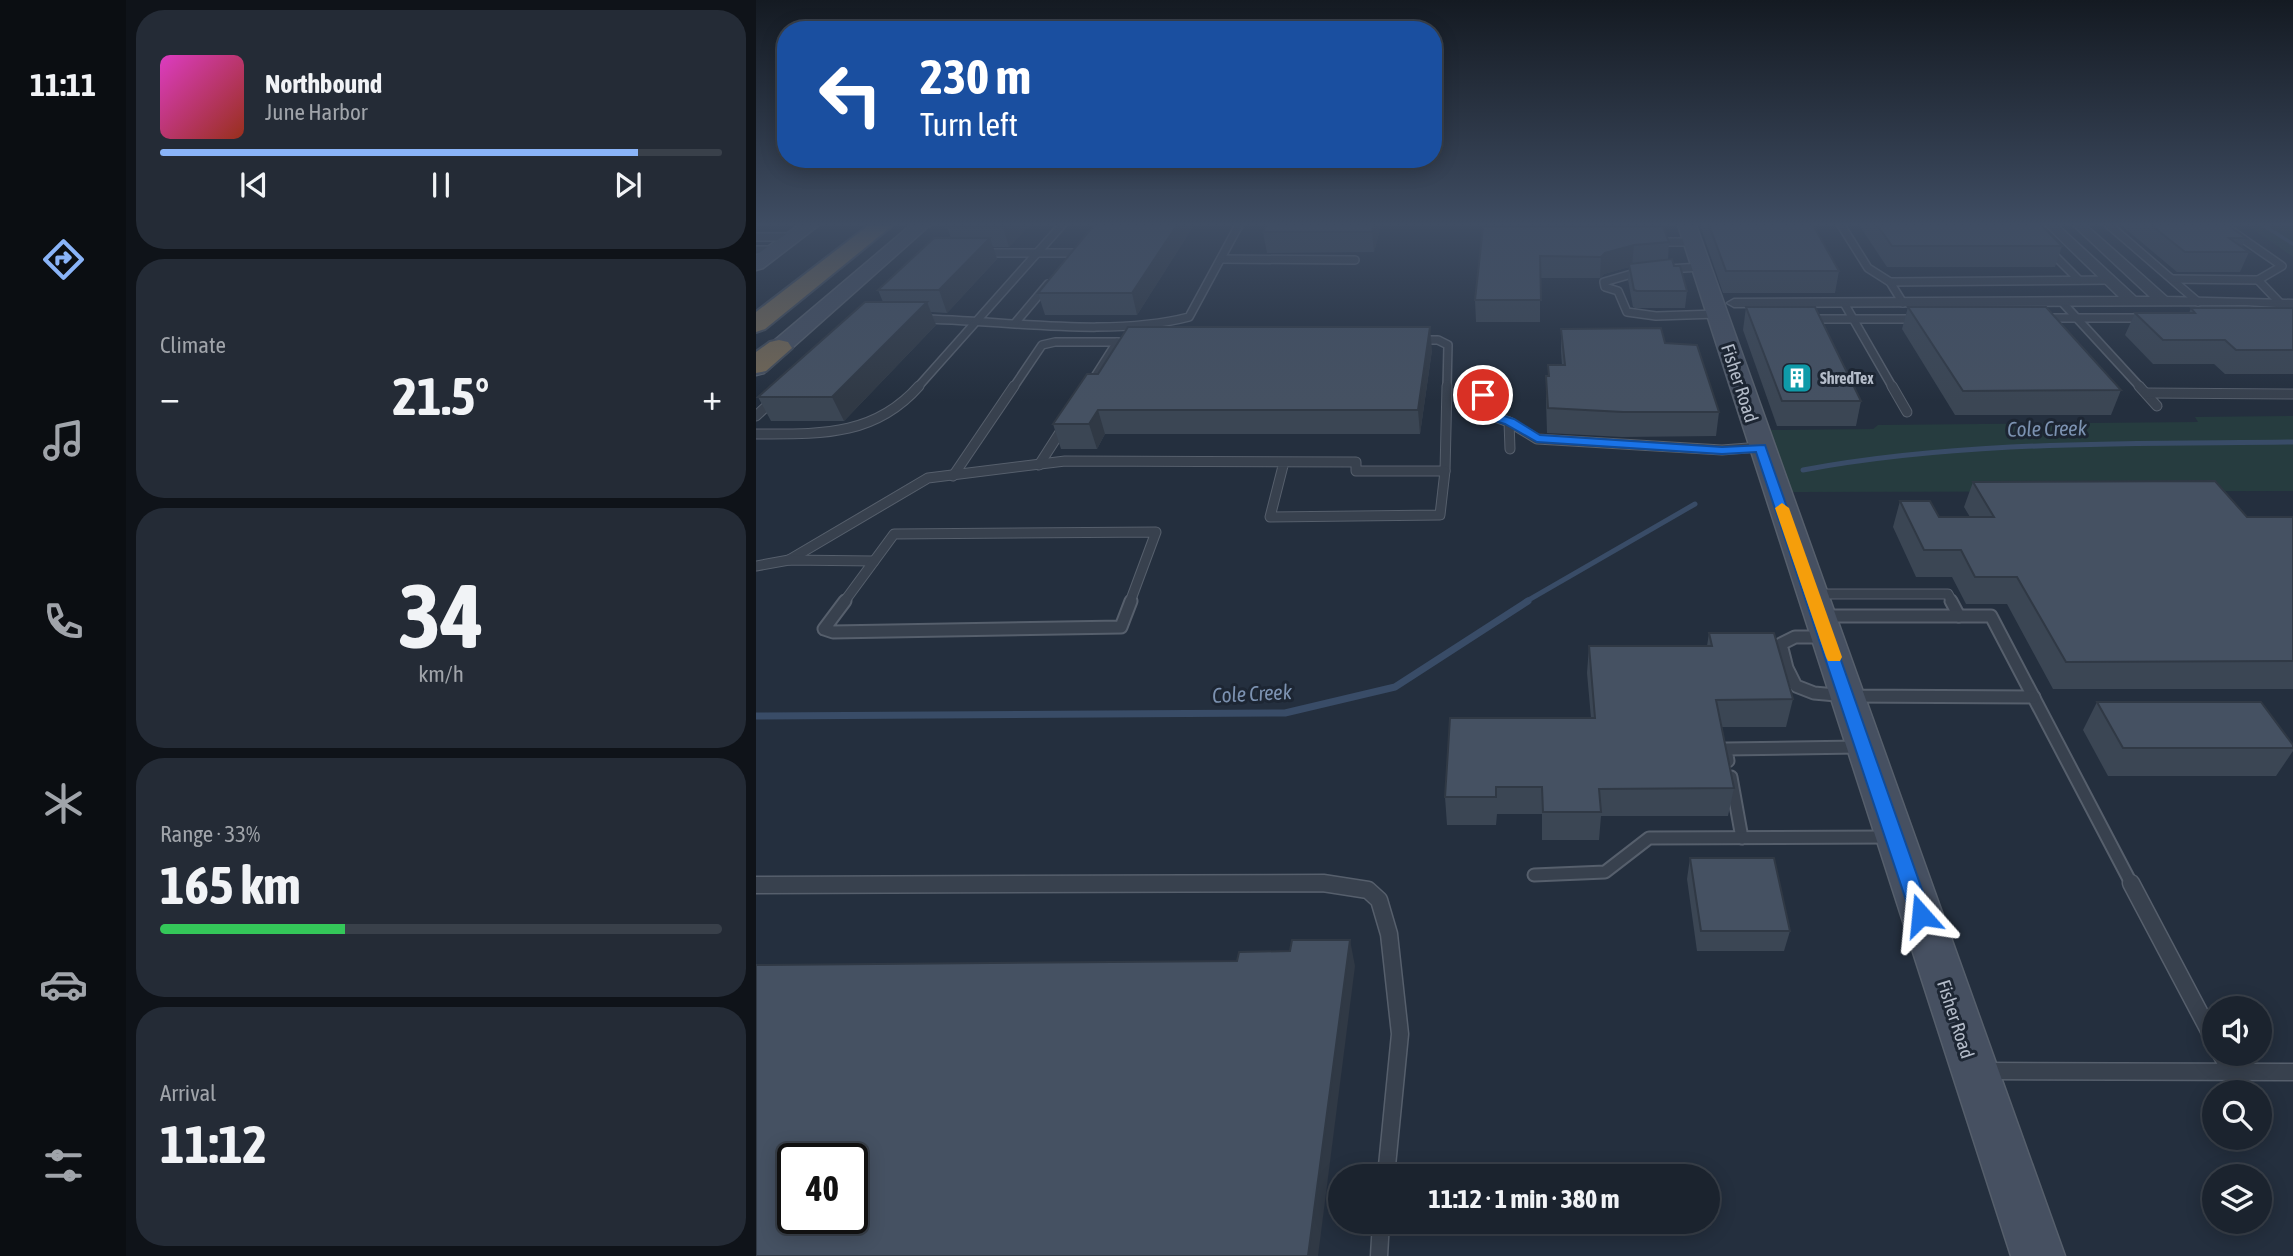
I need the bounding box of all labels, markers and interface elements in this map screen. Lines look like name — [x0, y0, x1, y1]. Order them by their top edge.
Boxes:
text: 230 m — [920, 48, 1031, 104]
icon: left — [805, 49, 896, 140]
text: 11:11 — [30, 66, 96, 103]
text: Northbound — [265, 69, 382, 99]
text: June Harbor — [265, 99, 368, 125]
text: Turn left — [920, 106, 1018, 143]
icon: previous — [235, 166, 273, 204]
icon: pause — [422, 166, 460, 204]
icon: next — [609, 166, 647, 204]
icon: directions — [39, 235, 88, 284]
text: Climate — [160, 332, 226, 358]
street label: Fisher Road — [1717, 341, 1763, 425]
building icon: ShredTex — [1780, 361, 1814, 395]
pin — [1453, 365, 1513, 425]
text: 21.5° — [393, 366, 489, 426]
place label: ShredTex — [1820, 369, 1874, 387]
text: − — [160, 375, 180, 418]
text: + — [702, 375, 722, 418]
icon: arrive — [1464, 376, 1502, 414]
water label: Cole Creek — [2007, 415, 2088, 441]
icon: music — [39, 416, 88, 465]
text: 34 — [398, 563, 484, 667]
icon: phone — [39, 597, 88, 646]
text: km/h — [418, 661, 464, 687]
water label: Cole Creek — [1211, 679, 1293, 707]
icon: climate — [39, 779, 88, 828]
text: Range · 33% — [160, 821, 260, 847]
text: 165 km — [160, 855, 301, 915]
position arrow — [1884, 878, 1958, 952]
icon: car — [39, 960, 88, 1009]
street label: Fisher Road — [1933, 977, 1979, 1061]
map controls — [2202, 996, 2272, 1234]
button: sound — [2202, 996, 2272, 1066]
text: Arrival — [160, 1080, 216, 1106]
button: search — [2202, 1080, 2272, 1150]
text: 11:12 — [160, 1114, 267, 1174]
icon: filters — [39, 1141, 88, 1190]
speed limit sign: 40 — [777, 1143, 868, 1234]
button: layers — [2202, 1164, 2272, 1234]
text: 11:12 · 1 min · 380 m — [1429, 1184, 1619, 1214]

